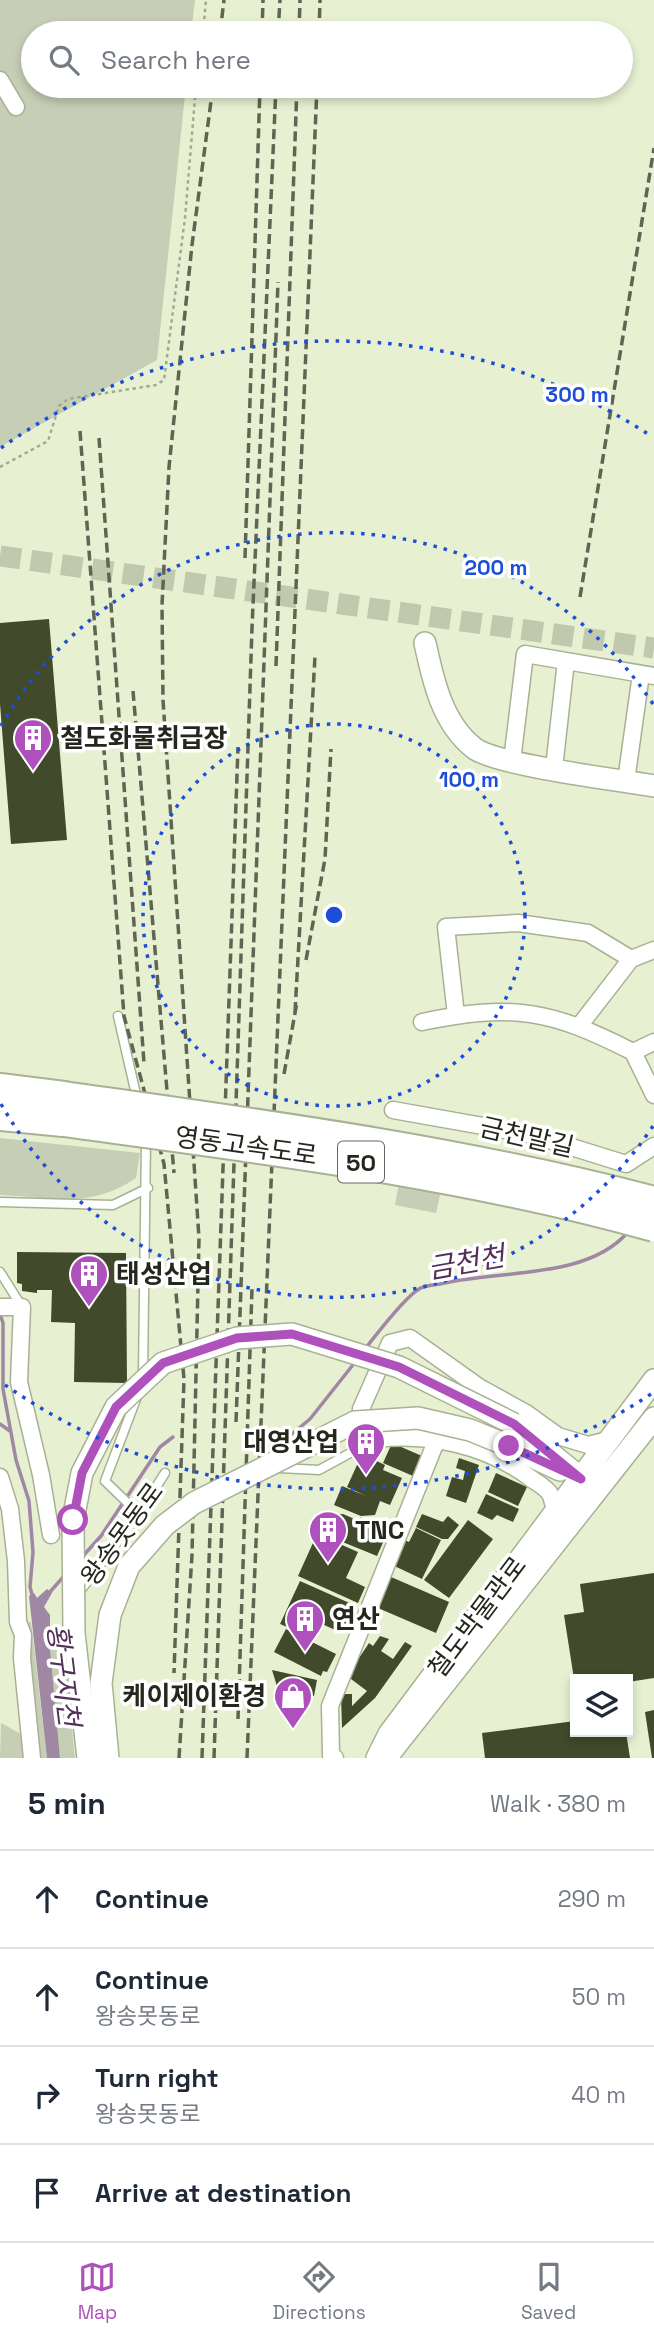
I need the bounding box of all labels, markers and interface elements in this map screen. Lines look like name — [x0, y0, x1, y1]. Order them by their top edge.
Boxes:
search box — [21, 21, 633, 98]
icon: search — [45, 41, 83, 79]
text: Search here — [101, 43, 251, 77]
text: 300 m — [545, 381, 609, 408]
text: 200 m — [465, 554, 527, 581]
building icon: 철도화물취급장 — [12, 717, 54, 772]
place label: 철도화물취급장 — [60, 721, 228, 755]
text: 100 m — [439, 766, 499, 793]
centre of rings — [322, 903, 346, 927]
street label: 금천말길 — [477, 1110, 577, 1164]
street label: 영동고속도로 — [173, 1119, 319, 1173]
road number: 50 — [338, 1142, 384, 1182]
water label: 금천천 — [425, 1237, 510, 1286]
building icon: 태성산업 — [68, 1253, 110, 1308]
place label: 태성산업 — [116, 1257, 212, 1291]
building icon: 대영산업 — [345, 1421, 387, 1476]
place label: 대영산업 — [243, 1425, 339, 1459]
route end — [493, 1430, 524, 1461]
street label: 왕송못동로 — [73, 1476, 171, 1592]
route start — [57, 1504, 88, 1535]
building icon: TNC — [307, 1509, 349, 1564]
place label: TNC — [355, 1513, 404, 1547]
street label: 철도박물관로 — [420, 1549, 534, 1685]
building icon: 연산 — [284, 1598, 326, 1653]
place label: 연산 — [332, 1602, 380, 1636]
water label: 황구지천 — [40, 1622, 89, 1732]
map controls — [570, 1674, 633, 1737]
button: layers — [570, 1674, 633, 1737]
shop icon: 케이제이환경 — [272, 1675, 314, 1730]
place label: 케이제이환경 — [122, 1679, 266, 1713]
text: 5 min — [28, 1784, 106, 1823]
text: Walk · 380 m — [490, 1789, 626, 1819]
icon: ahead — [28, 1880, 66, 1918]
text: Continue — [95, 1882, 209, 1916]
text: 290 m — [558, 1884, 626, 1914]
text: Continue — [95, 1963, 209, 1997]
icon: ahead — [28, 1978, 66, 2016]
text: 50 m — [572, 1982, 626, 2012]
text: 왕송못동로 — [95, 2001, 201, 2031]
text: Turn right — [95, 2061, 219, 2095]
icon: right — [28, 2076, 66, 2114]
text: 40 m — [571, 2080, 626, 2110]
text: 왕송못동로 — [95, 2099, 201, 2129]
icon: arrive — [28, 2174, 66, 2212]
text: Arrive at destination — [95, 2176, 352, 2210]
tab: Map — [78, 2258, 117, 2325]
tab: Directions — [273, 2258, 366, 2325]
tab: Saved — [521, 2258, 576, 2325]

